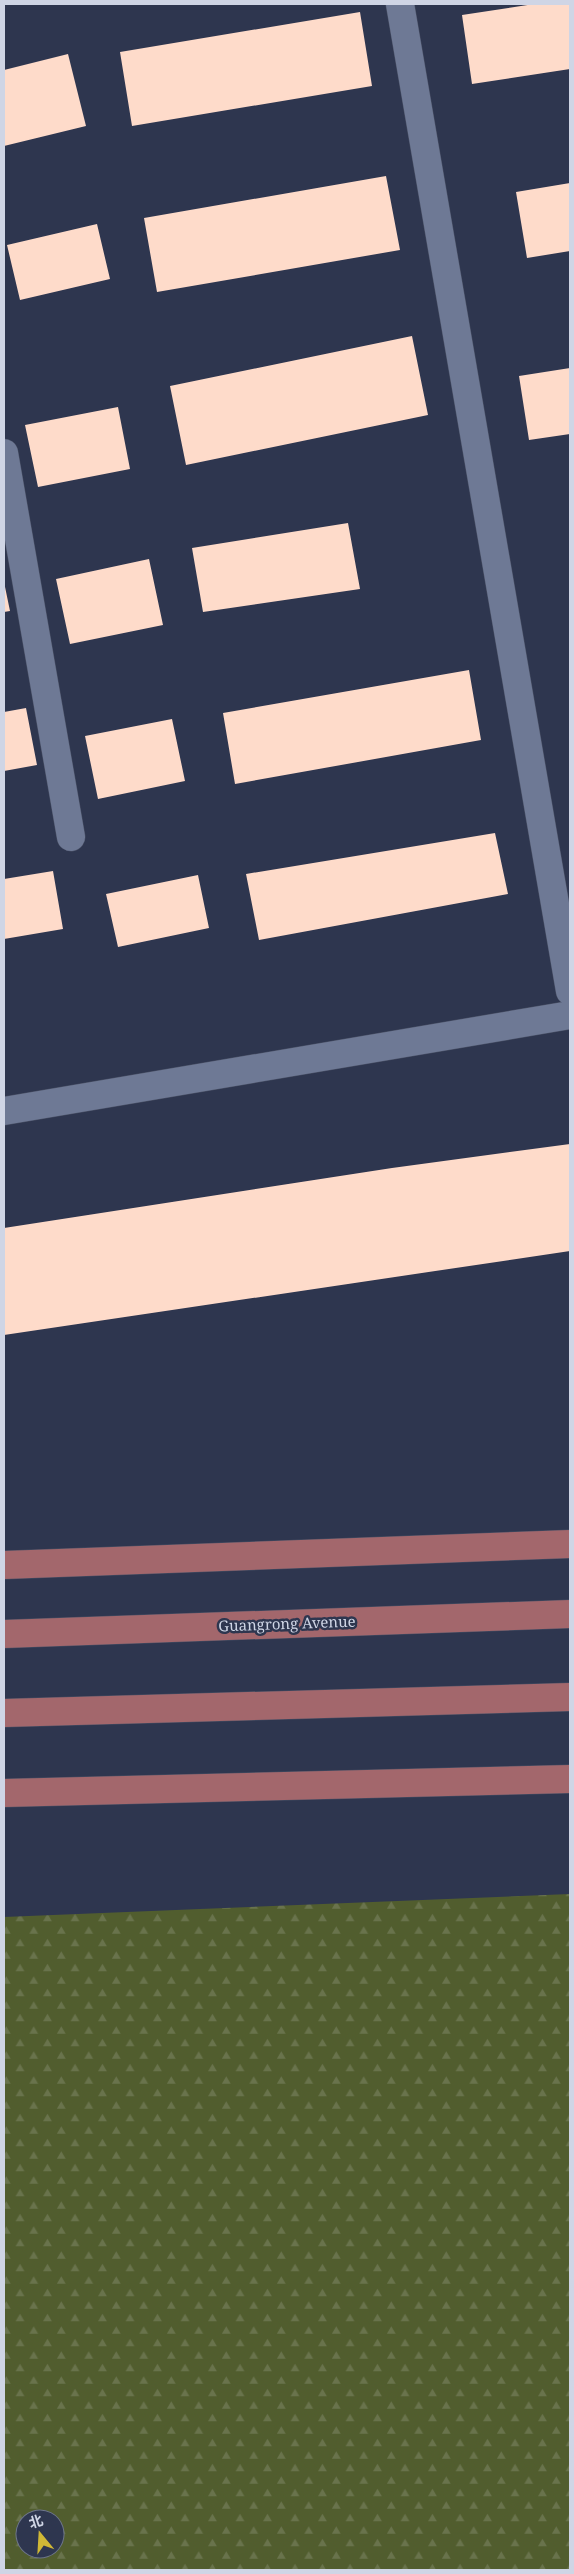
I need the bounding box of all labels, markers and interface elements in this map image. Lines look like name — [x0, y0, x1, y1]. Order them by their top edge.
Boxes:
street label: Guangrong Avenue — [218, 1611, 356, 1635]
north arrow — [15, 2509, 65, 2559]
text: 北 — [26, 2510, 45, 2532]

